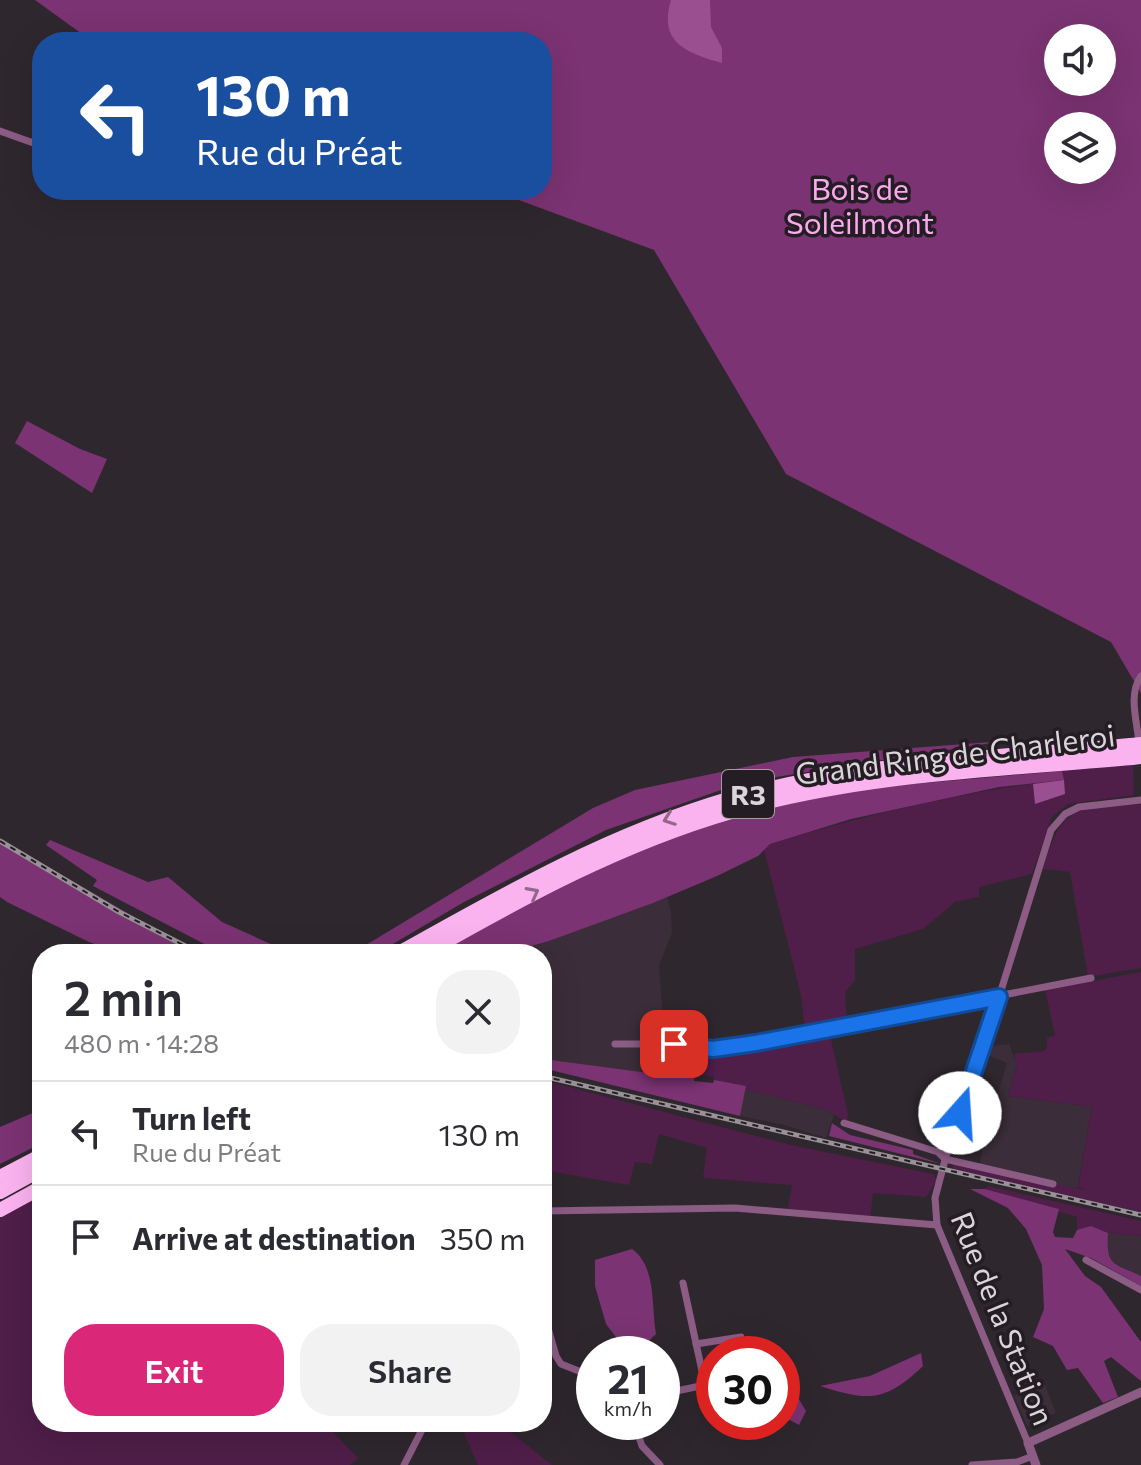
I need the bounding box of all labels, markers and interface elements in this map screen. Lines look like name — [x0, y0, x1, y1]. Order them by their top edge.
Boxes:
map controls — [1044, 24, 1116, 184]
button: sound — [1044, 24, 1116, 96]
text: 130 m — [196, 59, 351, 128]
icon: left — [64, 64, 168, 168]
button: layers — [1044, 112, 1116, 184]
text: Rue du Préat — [196, 128, 403, 172]
park label: Bois de Soleilmont — [786, 169, 934, 240]
street label: Grand Ring de Charleroi — [793, 715, 1117, 791]
road number: R3 — [722, 770, 774, 818]
one-way arrow — [663, 809, 677, 826]
one-way arrow — [524, 888, 539, 903]
text: 2 min — [64, 967, 183, 1026]
button: close — [436, 970, 520, 1054]
pin — [640, 1010, 708, 1078]
icon: arrive — [652, 1022, 696, 1066]
text: 480 m · 14:28 — [64, 1027, 219, 1058]
position arrow — [918, 1071, 1002, 1155]
text: Turn left — [132, 1099, 251, 1136]
icon: left — [64, 1111, 108, 1155]
text: 130 m — [439, 1115, 520, 1152]
text: Rue du Préat — [132, 1136, 281, 1167]
street label: Rue de la Station — [944, 1206, 1064, 1430]
icon: arrive — [64, 1215, 108, 1259]
text: Arrive at destination — [132, 1219, 416, 1256]
text: 350 m — [440, 1219, 526, 1256]
button: Exit — [64, 1324, 284, 1416]
button: Share — [300, 1324, 520, 1416]
speed limit sign: 30 — [696, 1336, 800, 1440]
text: 21 — [608, 1353, 648, 1402]
text: km/h — [604, 1396, 652, 1420]

